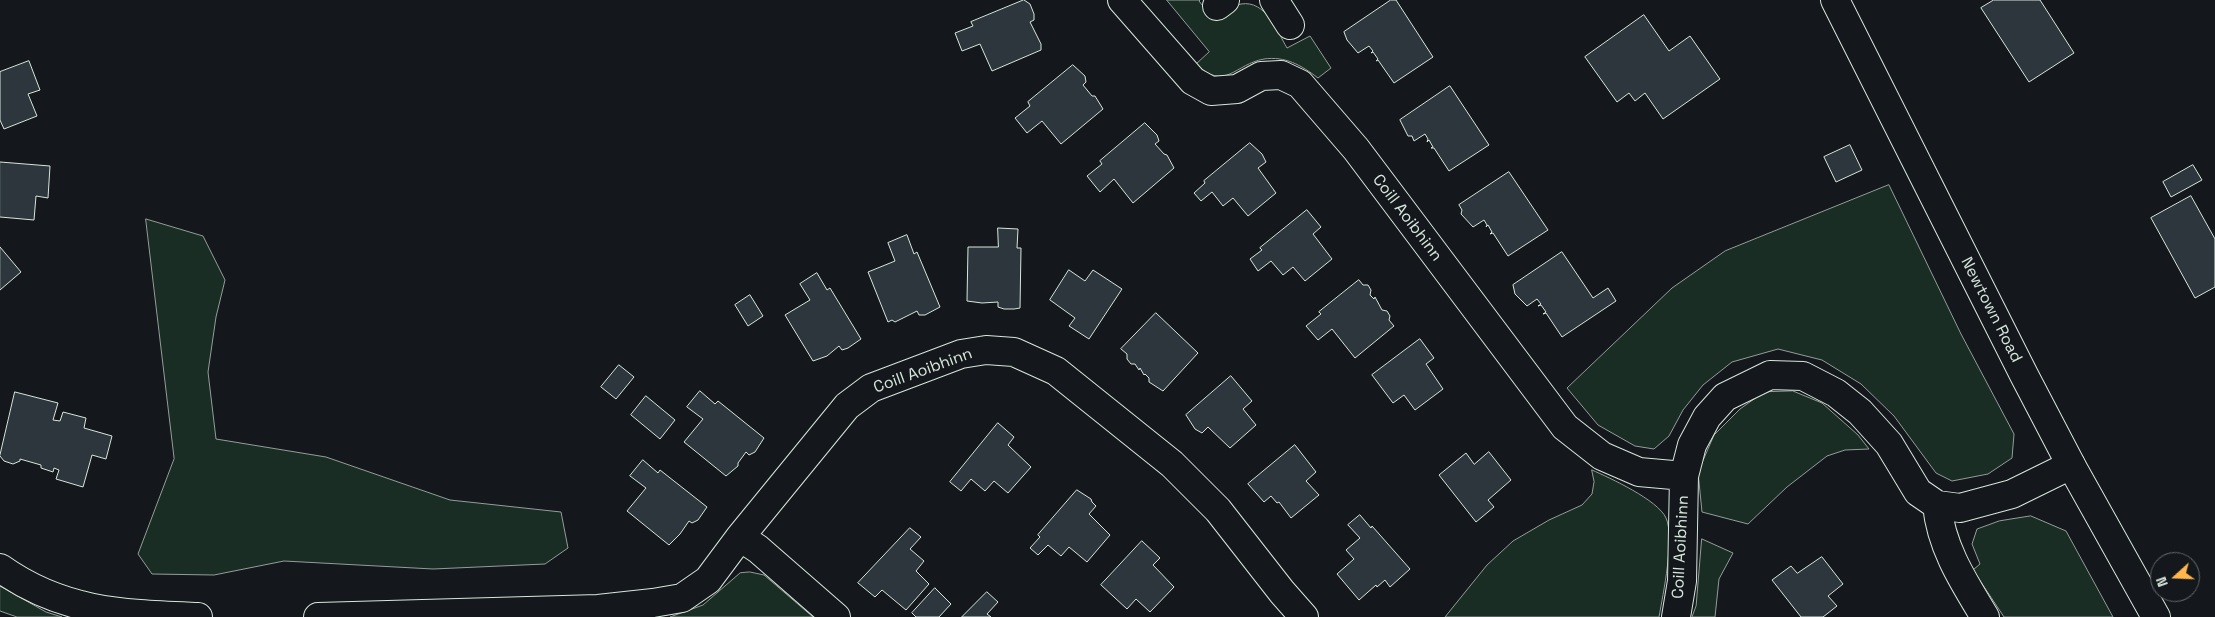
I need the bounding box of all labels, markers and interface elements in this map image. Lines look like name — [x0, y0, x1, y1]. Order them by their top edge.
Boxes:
street label: Coill Aoibhinn — [1368, 171, 1446, 265]
street label: Newtown Road — [1956, 254, 2026, 366]
street label: Coill Aoibhinn — [871, 344, 975, 398]
street label: Coill Aoibhinn — [1669, 495, 1693, 599]
north arrow — [2150, 552, 2200, 602]
text: N — [2152, 574, 2172, 589]

